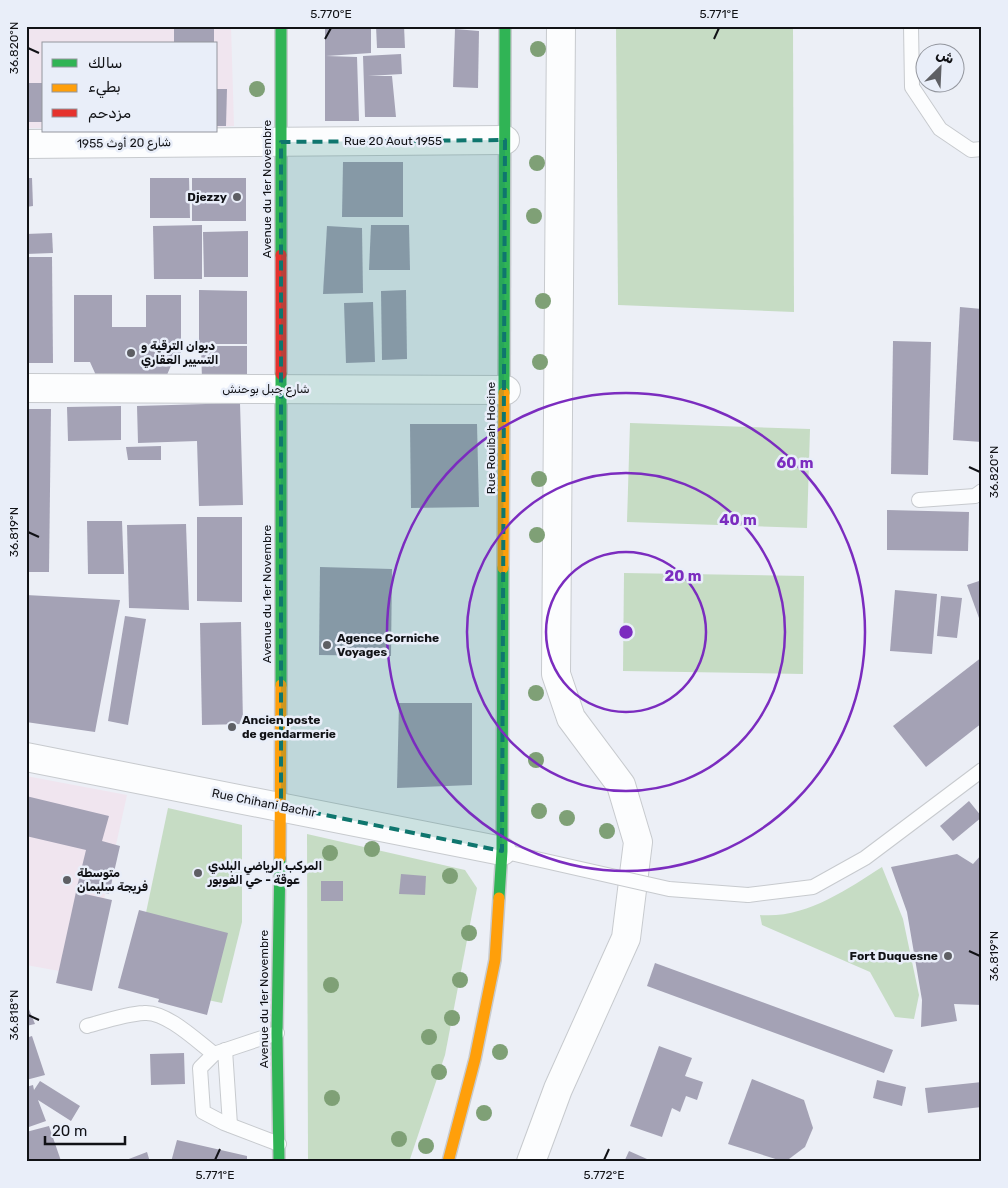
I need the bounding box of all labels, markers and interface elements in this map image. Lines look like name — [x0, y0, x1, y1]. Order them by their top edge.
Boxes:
text: 5.770°E — [310, 7, 352, 21]
text: 5.771°E — [699, 7, 739, 21]
text: 36.820°N — [7, 22, 21, 74]
legend — [42, 42, 218, 132]
north arrow — [916, 42, 966, 92]
text: ش — [934, 45, 957, 68]
text: سالك — [88, 54, 123, 72]
text: بطيء — [88, 78, 121, 99]
text: مزدحم — [88, 104, 131, 123]
street label: Avenue du 1er Novembre — [260, 119, 274, 258]
street label: Rue 20 Aout 1955 — [344, 134, 442, 148]
street label: شارع 20 أوث 1955 — [77, 135, 171, 153]
place label: Djezzy — [187, 190, 227, 204]
marker: Djezzy — [231, 191, 243, 203]
place label: ديوان الترقية و التسيير العقاري — [141, 339, 218, 368]
marker: ديوان الترقية و التسيير العقاري — [125, 347, 137, 359]
street label: Rue Rouibah Hocine — [484, 381, 498, 494]
street label: شارع جبل بوحنش — [222, 382, 310, 398]
text: 36.820°N — [987, 446, 1001, 498]
text: 60 m — [777, 454, 813, 472]
text: 36.819°N — [7, 507, 21, 557]
text: 40 m — [719, 511, 757, 529]
street label: Avenue du 1er Novembre — [260, 524, 274, 663]
text: 20 m — [665, 567, 701, 585]
centre of rings — [617, 623, 635, 641]
place label: Agence Corniche Voyages — [337, 631, 439, 659]
marker: Agence Corniche Voyages — [321, 639, 333, 651]
place label: Ancien poste de gendarmerie — [242, 713, 336, 741]
marker: Ancien poste de gendarmerie — [226, 721, 238, 733]
street label: Rue Chihani Bachir — [211, 786, 318, 820]
place label: المركب الرياضي البلدي عوقة - حي الفوبور — [207, 859, 322, 889]
place label: متوسطة فريجة سليمان — [77, 866, 148, 894]
marker: المركب الرياضي البلدي عوقة - حي الفوبور — [192, 867, 204, 879]
marker: متوسطة فريجة سليمان — [61, 874, 73, 886]
street label: Avenue du 1er Novembre — [257, 929, 271, 1068]
text: 36.819°N — [987, 931, 1001, 981]
place label: Fort Duquesne — [850, 949, 938, 963]
marker: Fort Duquesne — [942, 950, 954, 962]
text: 36.818°N — [7, 990, 21, 1040]
scale bar — [45, 1113, 125, 1145]
text: 20 m — [52, 1122, 87, 1140]
text: 5.771°E — [195, 1168, 235, 1182]
text: 5.772°E — [584, 1168, 624, 1182]

